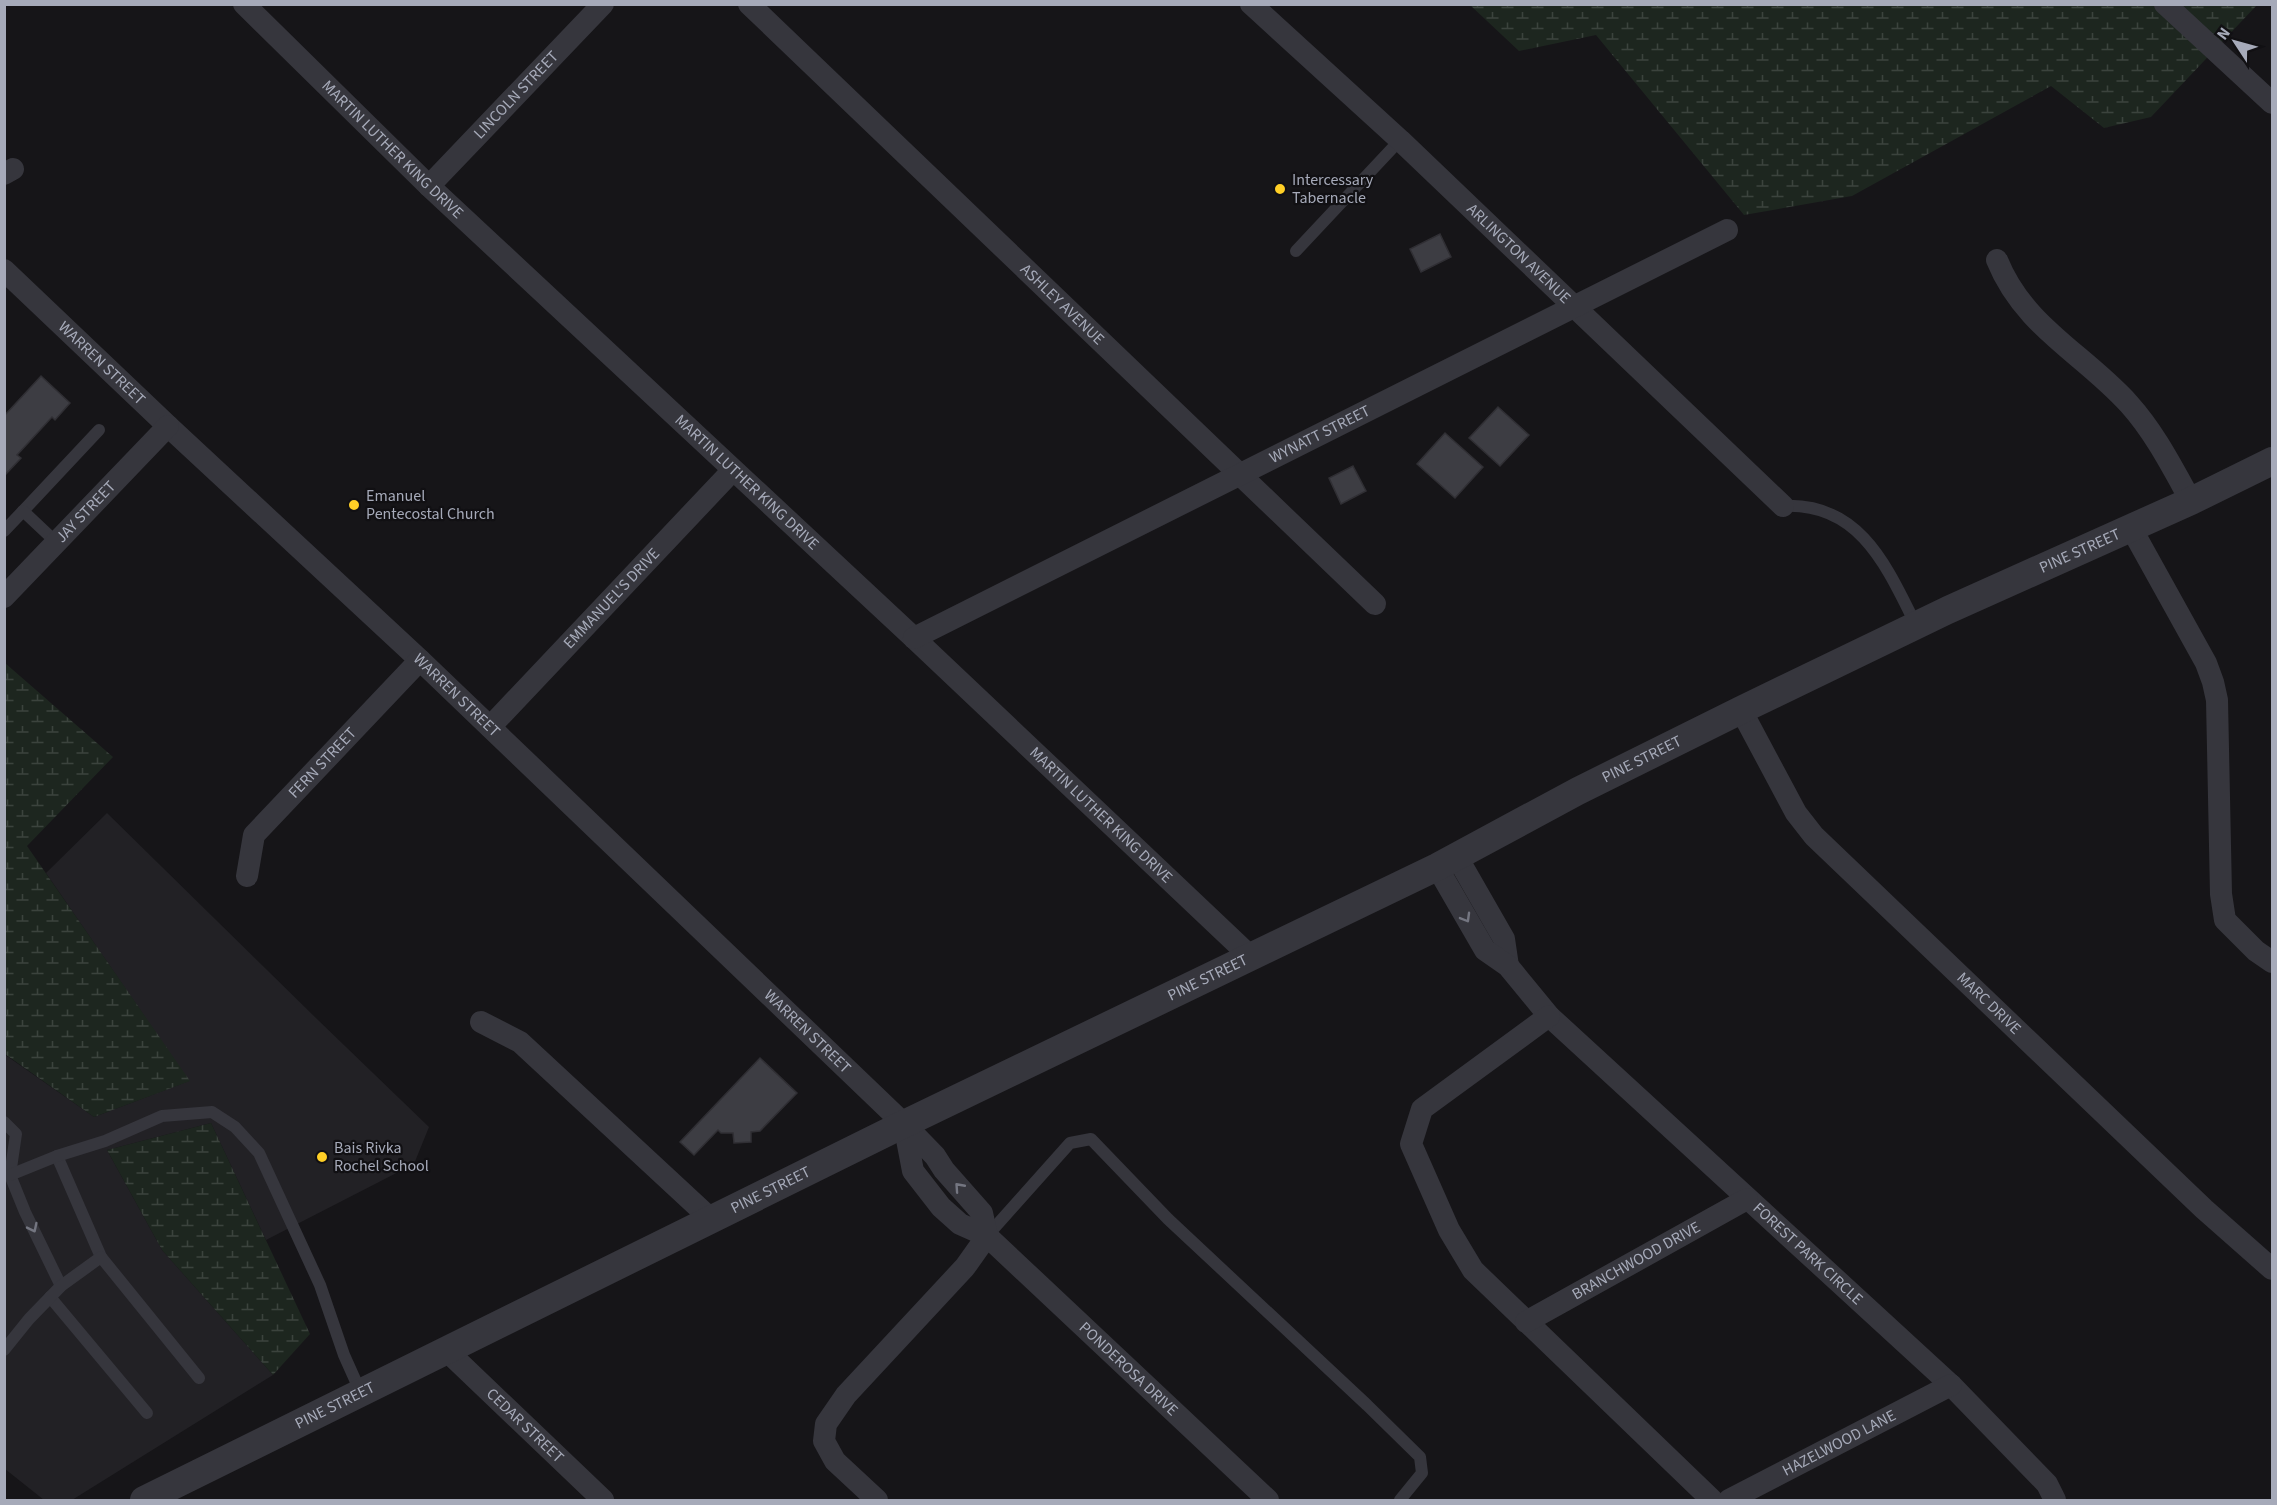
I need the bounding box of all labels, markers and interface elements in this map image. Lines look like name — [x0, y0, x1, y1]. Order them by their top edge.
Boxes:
north arrow — [2205, 12, 2265, 72]
text: N — [2212, 23, 2236, 45]
street label: LINCOLN STREET — [469, 46, 564, 144]
street label: MARTIN LUTHER KING DRIVE — [317, 75, 468, 224]
place label: Intercessary Tabernacle — [1292, 169, 1374, 209]
marker: Intercessary Tabernacle — [1273, 182, 1287, 196]
street label: ARLINGTON AVENUE — [1462, 198, 1576, 309]
street label: ASHLEY AVENUE — [1015, 259, 1109, 350]
street label: WARREN STREET — [53, 316, 151, 410]
street label: WYNATT STREET — [1266, 400, 1374, 469]
street label: MARTIN LUTHER KING DRIVE — [670, 409, 824, 555]
street label: JAY STREET — [51, 476, 121, 548]
place label: Emanuel Pentecostal Church — [366, 485, 495, 525]
marker: Emanuel Pentecostal Church — [347, 498, 361, 512]
street label: PINE STREET — [2036, 523, 2124, 579]
street label: EMMANUEL'S DRIVE — [558, 543, 665, 654]
street label: WARREN STREET — [408, 648, 505, 742]
street label: FERN STREET — [283, 722, 362, 803]
street label: PINE STREET — [1598, 730, 1686, 788]
street label: MARTIN LUTHER KING DRIVE — [1025, 742, 1177, 888]
one-way arrow — [1459, 912, 1471, 922]
street label: PINE STREET — [1164, 949, 1252, 1006]
street label: MARC DRIVE — [1952, 967, 2026, 1039]
street label: WARREN STREET — [759, 984, 856, 1079]
place label: Bais Rivka Rochel School — [334, 1137, 429, 1177]
marker: Bais Rivka Rochel School — [315, 1150, 329, 1164]
street label: PINE STREET — [727, 1161, 815, 1219]
one-way arrow — [955, 1183, 966, 1194]
street label: FOREST PARK CIRCLE — [1748, 1197, 1868, 1310]
street label: BRANCHWOOD DRIVE — [1568, 1216, 1704, 1305]
one-way arrow — [25, 1222, 37, 1233]
street label: PONDEROSA DRIVE — [1074, 1317, 1183, 1421]
street label: PINE STREET — [291, 1376, 379, 1435]
street label: CEDAR STREET — [481, 1383, 569, 1468]
street label: HAZELWOOD LANE — [1779, 1404, 1900, 1481]

